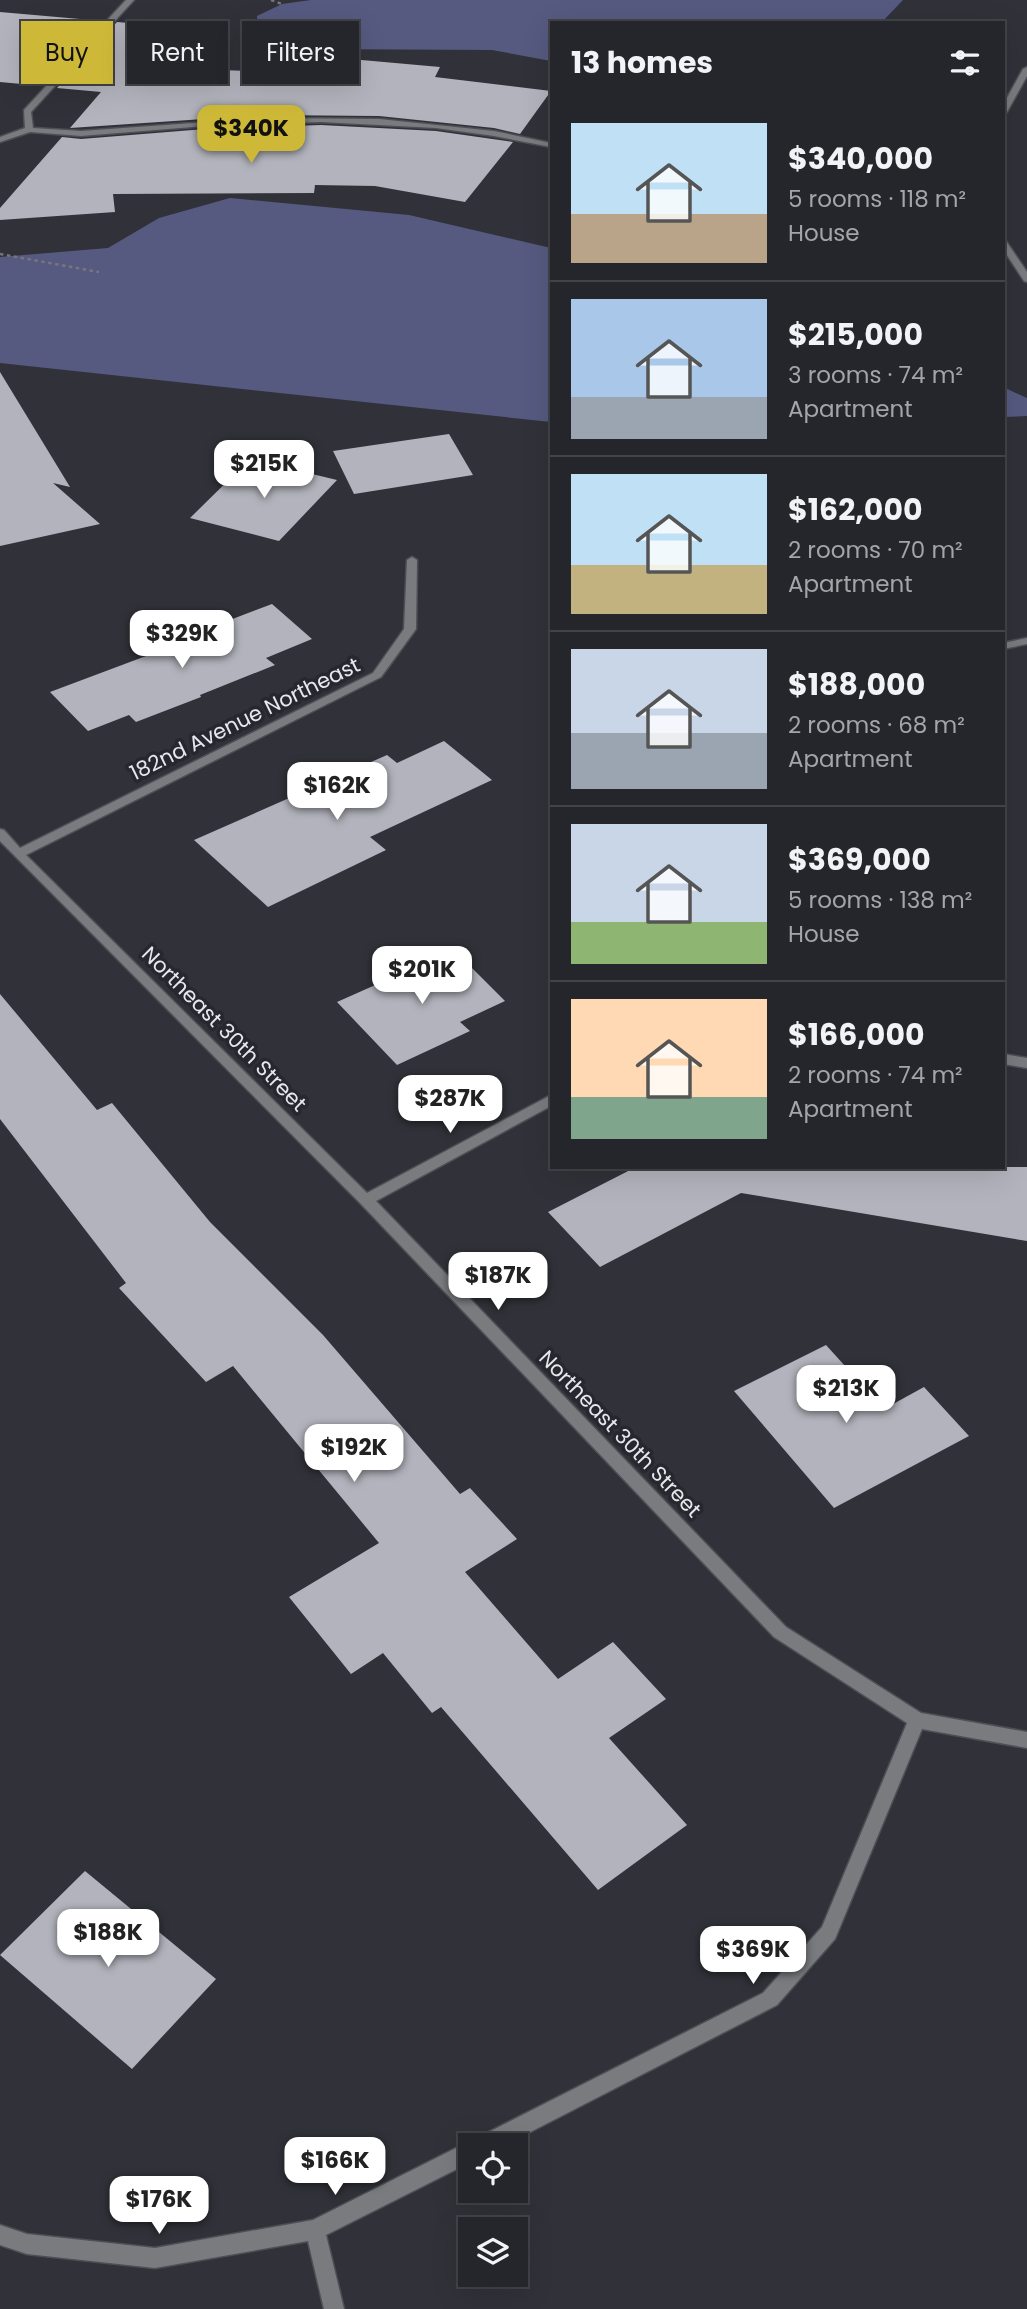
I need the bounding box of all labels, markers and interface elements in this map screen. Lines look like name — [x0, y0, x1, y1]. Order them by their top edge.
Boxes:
chip: Buy — [21, 21, 113, 84]
chip: Rent — [127, 21, 228, 84]
chip: Filters — [242, 21, 359, 84]
text: 13 homes — [571, 41, 713, 84]
icon: filters — [946, 44, 984, 82]
pin: $340K — [202, 106, 300, 165]
text: $340K — [213, 112, 289, 144]
text: $340,000 — [788, 137, 933, 180]
icon: home — [627, 151, 711, 235]
text: 5 rooms · 118 m² — [788, 183, 966, 215]
text: House — [788, 217, 860, 249]
text: $215,000 — [788, 313, 923, 356]
icon: home — [627, 327, 711, 411]
text: 3 rooms · 74 m² — [788, 359, 963, 391]
text: Apartment — [788, 393, 913, 425]
pin: $215K — [215, 440, 313, 500]
text: $215K — [230, 447, 298, 479]
text: $162,000 — [788, 488, 923, 531]
icon: home — [627, 502, 711, 586]
text: 2 rooms · 70 m² — [788, 534, 963, 566]
text: Apartment — [788, 568, 913, 600]
pin: $329K — [133, 610, 231, 670]
text: $329K — [146, 617, 218, 649]
street label: 182nd Avenue Northeast — [125, 650, 365, 787]
text: $188,000 — [788, 663, 925, 706]
icon: home — [627, 677, 711, 761]
text: 2 rooms · 68 m² — [788, 709, 965, 741]
text: Apartment — [788, 743, 913, 775]
pin: $162K — [288, 762, 386, 822]
text: $162K — [303, 769, 371, 801]
text: $369,000 — [788, 838, 931, 881]
icon: home — [627, 852, 711, 936]
text: 5 rooms · 138 m² — [788, 884, 972, 916]
text: House — [788, 918, 860, 950]
street label: Northeast 30th Street — [136, 940, 313, 1117]
pin: $201K — [373, 946, 471, 1006]
text: $201K — [388, 953, 456, 985]
text: $166,000 — [788, 1013, 925, 1056]
icon: home — [627, 1027, 711, 1111]
text: 2 rooms · 74 m² — [788, 1059, 963, 1091]
pin: $287K — [401, 1076, 499, 1135]
text: $287K — [414, 1082, 486, 1114]
text: Apartment — [788, 1093, 913, 1125]
pin: $187K — [449, 1252, 547, 1312]
text: $187K — [464, 1259, 532, 1291]
street label: Northeast 30th Street — [533, 1344, 708, 1524]
pin: $213K — [797, 1366, 895, 1425]
text: $213K — [813, 1372, 879, 1404]
pin: $192K — [305, 1424, 403, 1484]
text: $192K — [320, 1431, 388, 1463]
pin: $188K — [59, 1910, 157, 1969]
text: $188K — [73, 1916, 143, 1948]
pin: $369K — [704, 1926, 802, 1986]
text: $369K — [716, 1933, 790, 1965]
map controls — [458, 2133, 528, 2287]
button: locate — [458, 2133, 528, 2203]
pin: $166K — [286, 2138, 384, 2197]
text: $166K — [300, 2144, 370, 2176]
pin: $176K — [110, 2176, 208, 2236]
text: $176K — [126, 2183, 192, 2215]
button: layers — [458, 2217, 528, 2287]

